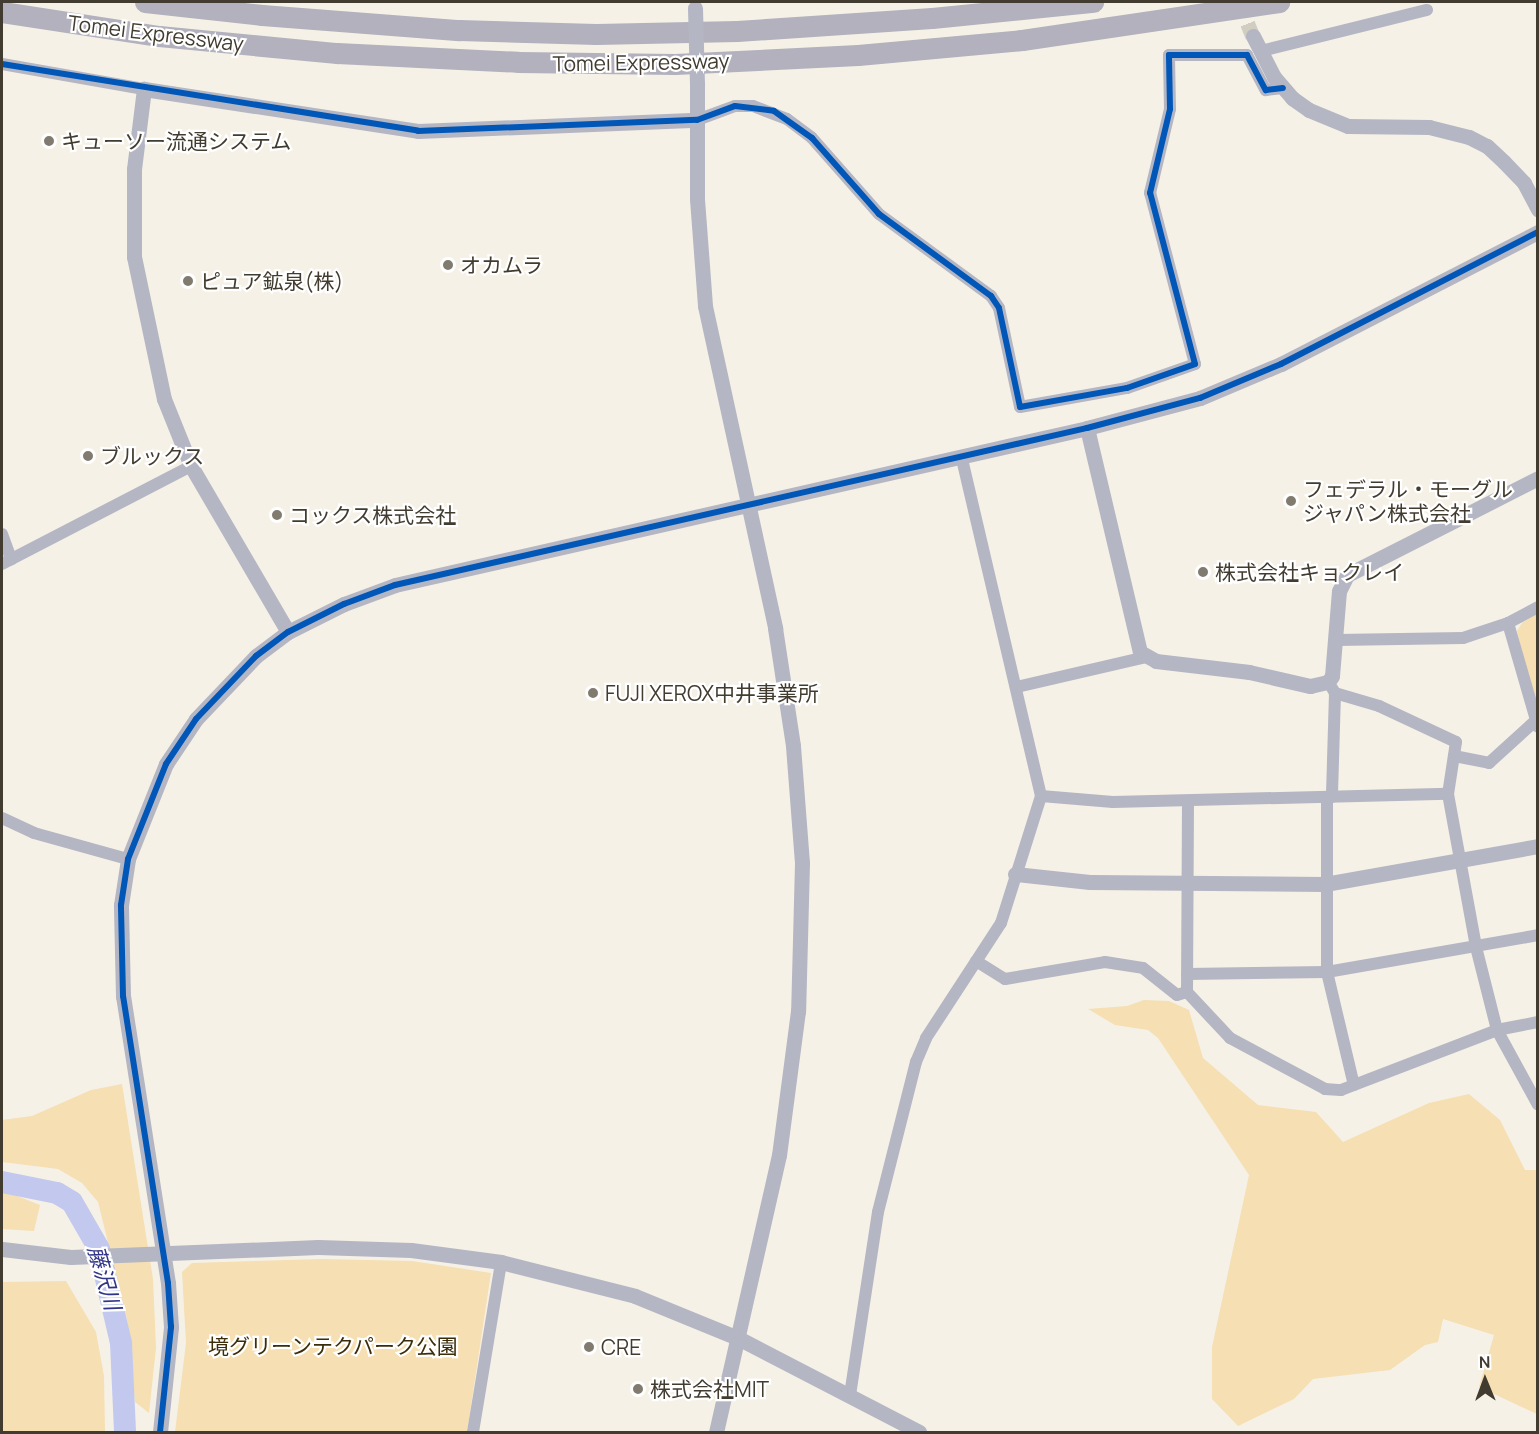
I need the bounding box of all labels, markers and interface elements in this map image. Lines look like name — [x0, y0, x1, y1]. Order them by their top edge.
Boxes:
street label: Tomei Expressway — [67, 10, 245, 56]
street label: Tomei Expressway — [552, 48, 730, 76]
place label: キューソー流通システム — [61, 128, 292, 154]
marker: キューソー流通システム — [42, 134, 56, 148]
place label: オカムラ — [460, 252, 544, 278]
marker: オカムラ — [441, 258, 455, 272]
place label: ピュア鉱泉(株) — [200, 268, 344, 294]
marker: ピュア鉱泉(株) — [181, 274, 195, 288]
place label: ブルックス — [100, 443, 205, 469]
marker: ブルックス — [81, 449, 95, 463]
place label: フェデラル・モーグル ジャパン株式会社 — [1303, 476, 1513, 526]
marker: フェデラル・モーグル ジャパン株式会社 — [1284, 494, 1298, 508]
place label: コックス株式会社 — [289, 502, 457, 528]
marker: コックス株式会社 — [270, 508, 284, 522]
place label: 株式会社キョクレイ — [1215, 559, 1404, 585]
marker: 株式会社キョクレイ — [1196, 565, 1210, 579]
place label: FUJI XEROX中井事業所 — [605, 680, 819, 706]
marker: FUJI XEROX中井事業所 — [586, 686, 600, 700]
water label: 藤沢川 — [82, 1243, 126, 1313]
park label: 境グリーンテクパーク公園 — [207, 1333, 459, 1359]
place label: CRE — [601, 1334, 641, 1360]
marker: CRE — [582, 1340, 596, 1354]
north arrow — [1455, 1350, 1515, 1410]
text: N — [1479, 1351, 1491, 1373]
place label: 株式会社MIT — [650, 1376, 769, 1402]
marker: 株式会社MIT — [631, 1382, 645, 1396]

